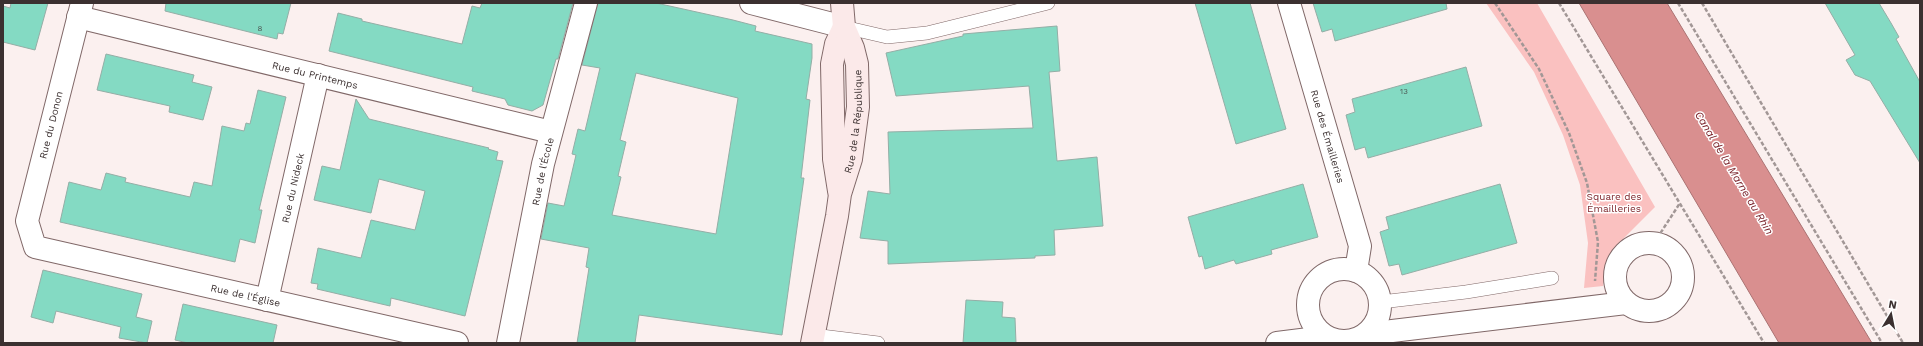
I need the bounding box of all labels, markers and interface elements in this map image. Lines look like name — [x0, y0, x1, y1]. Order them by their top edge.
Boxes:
house number: 8 — [258, 24, 263, 33]
street label: Rue du Printemps — [271, 59, 359, 90]
street label: Rue de la République — [841, 69, 864, 174]
house number: 13 — [1400, 87, 1408, 96]
street label: Rue des Émailleries — [1309, 88, 1347, 184]
street label: Rue du Donon — [37, 90, 65, 160]
water label: Canal de la Marne au Rhin — [1692, 109, 1776, 237]
street label: Rue de l'École — [530, 136, 555, 206]
street label: Rue du Nideck — [279, 152, 306, 224]
park label: Square des Émailleries — [1587, 191, 1641, 214]
street label: Rue de l'Église — [210, 282, 282, 308]
north arrow — [1871, 294, 1911, 334]
text: N — [1888, 298, 1898, 312]

